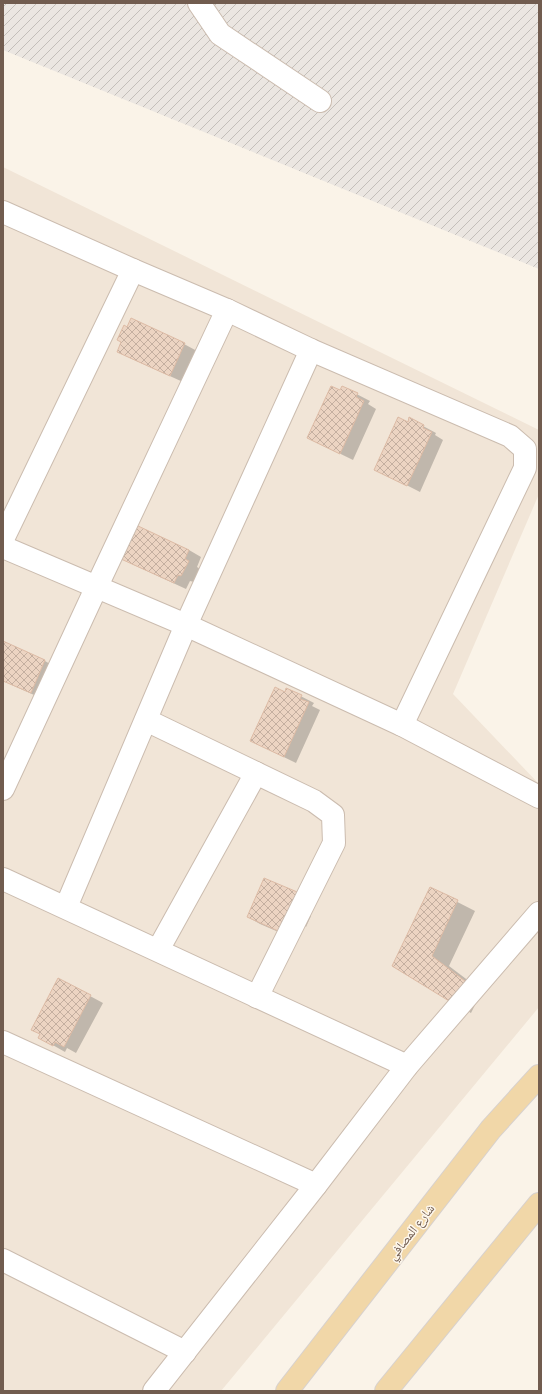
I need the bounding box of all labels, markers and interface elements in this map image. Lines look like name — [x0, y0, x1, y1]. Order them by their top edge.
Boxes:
street label: شارع المصافي — [384, 1201, 440, 1265]

